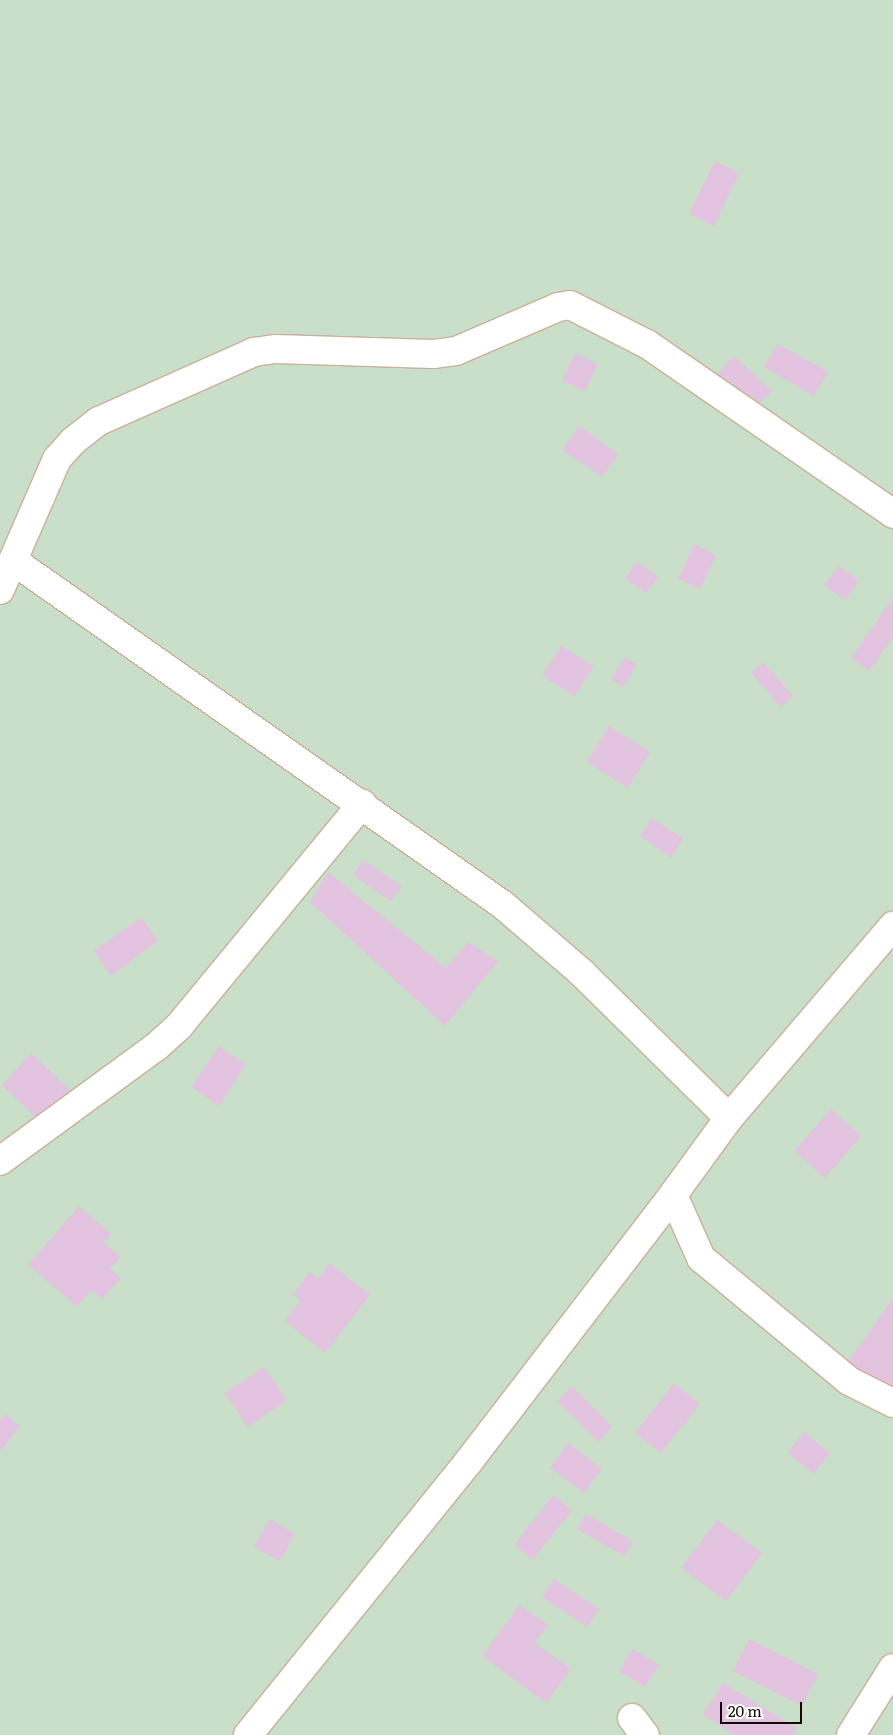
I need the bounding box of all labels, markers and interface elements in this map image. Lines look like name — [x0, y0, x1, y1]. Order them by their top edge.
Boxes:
scale bar — [723, 1692, 806, 1724]
text: 20 m — [728, 1699, 762, 1722]

